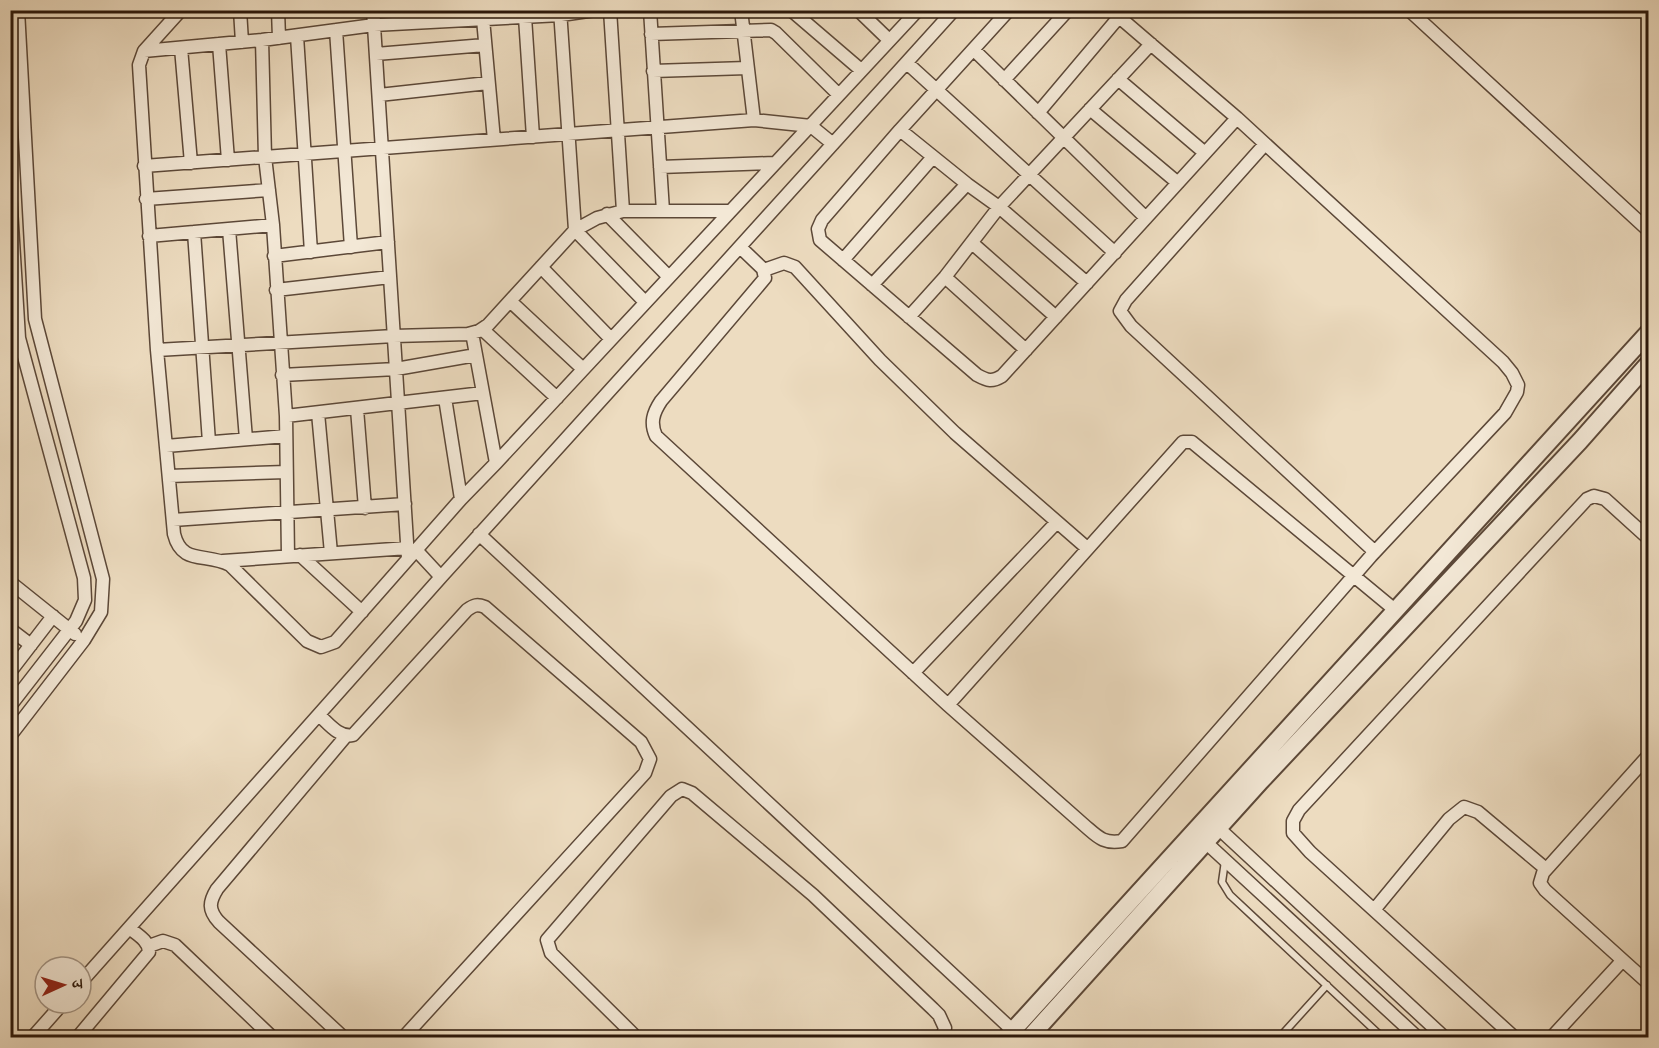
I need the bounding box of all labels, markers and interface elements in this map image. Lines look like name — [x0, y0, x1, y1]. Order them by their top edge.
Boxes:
north arrow — [33, 955, 93, 1015]
text: उ — [67, 978, 87, 991]

